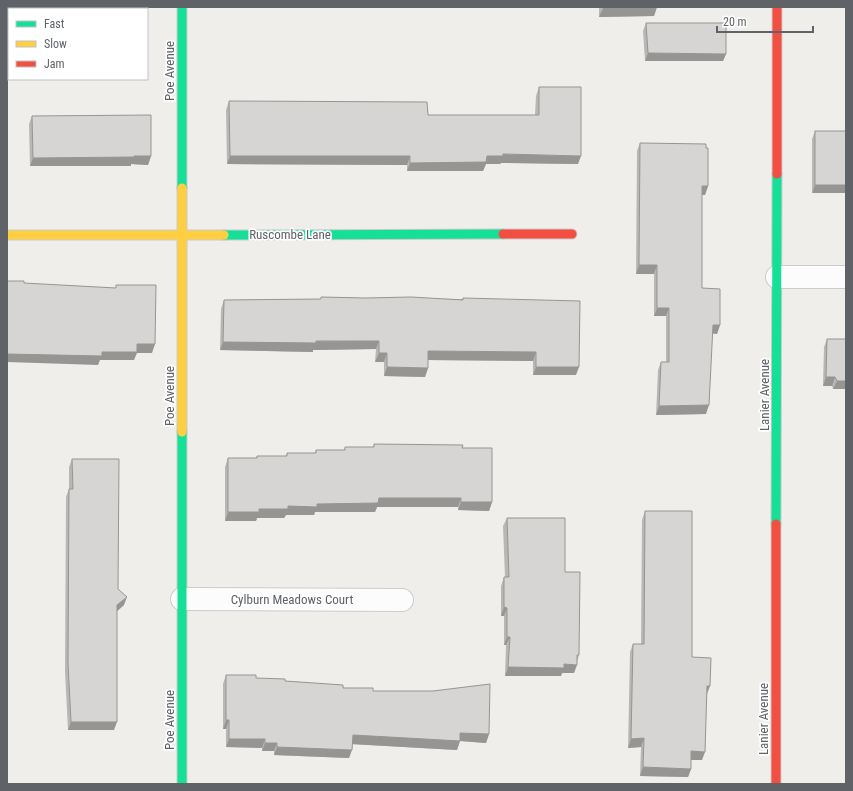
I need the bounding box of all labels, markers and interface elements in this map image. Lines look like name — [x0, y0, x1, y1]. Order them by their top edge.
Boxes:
legend — [8, 8, 148, 80]
scale bar — [717, 8, 813, 34]
text: 20 m — [723, 15, 747, 29]
text: Fast — [44, 17, 65, 31]
text: Slow — [44, 37, 67, 51]
street label: Poe Avenue — [162, 41, 177, 101]
text: Jam — [44, 57, 65, 71]
street label: Ruscombe Lane — [249, 227, 331, 242]
street label: Lanier Avenue — [757, 359, 772, 431]
street label: Poe Avenue — [162, 366, 177, 426]
street label: Cylburn Meadows Court — [231, 592, 353, 607]
street label: Lanier Avenue — [756, 683, 771, 755]
street label: Poe Avenue — [162, 690, 177, 750]

